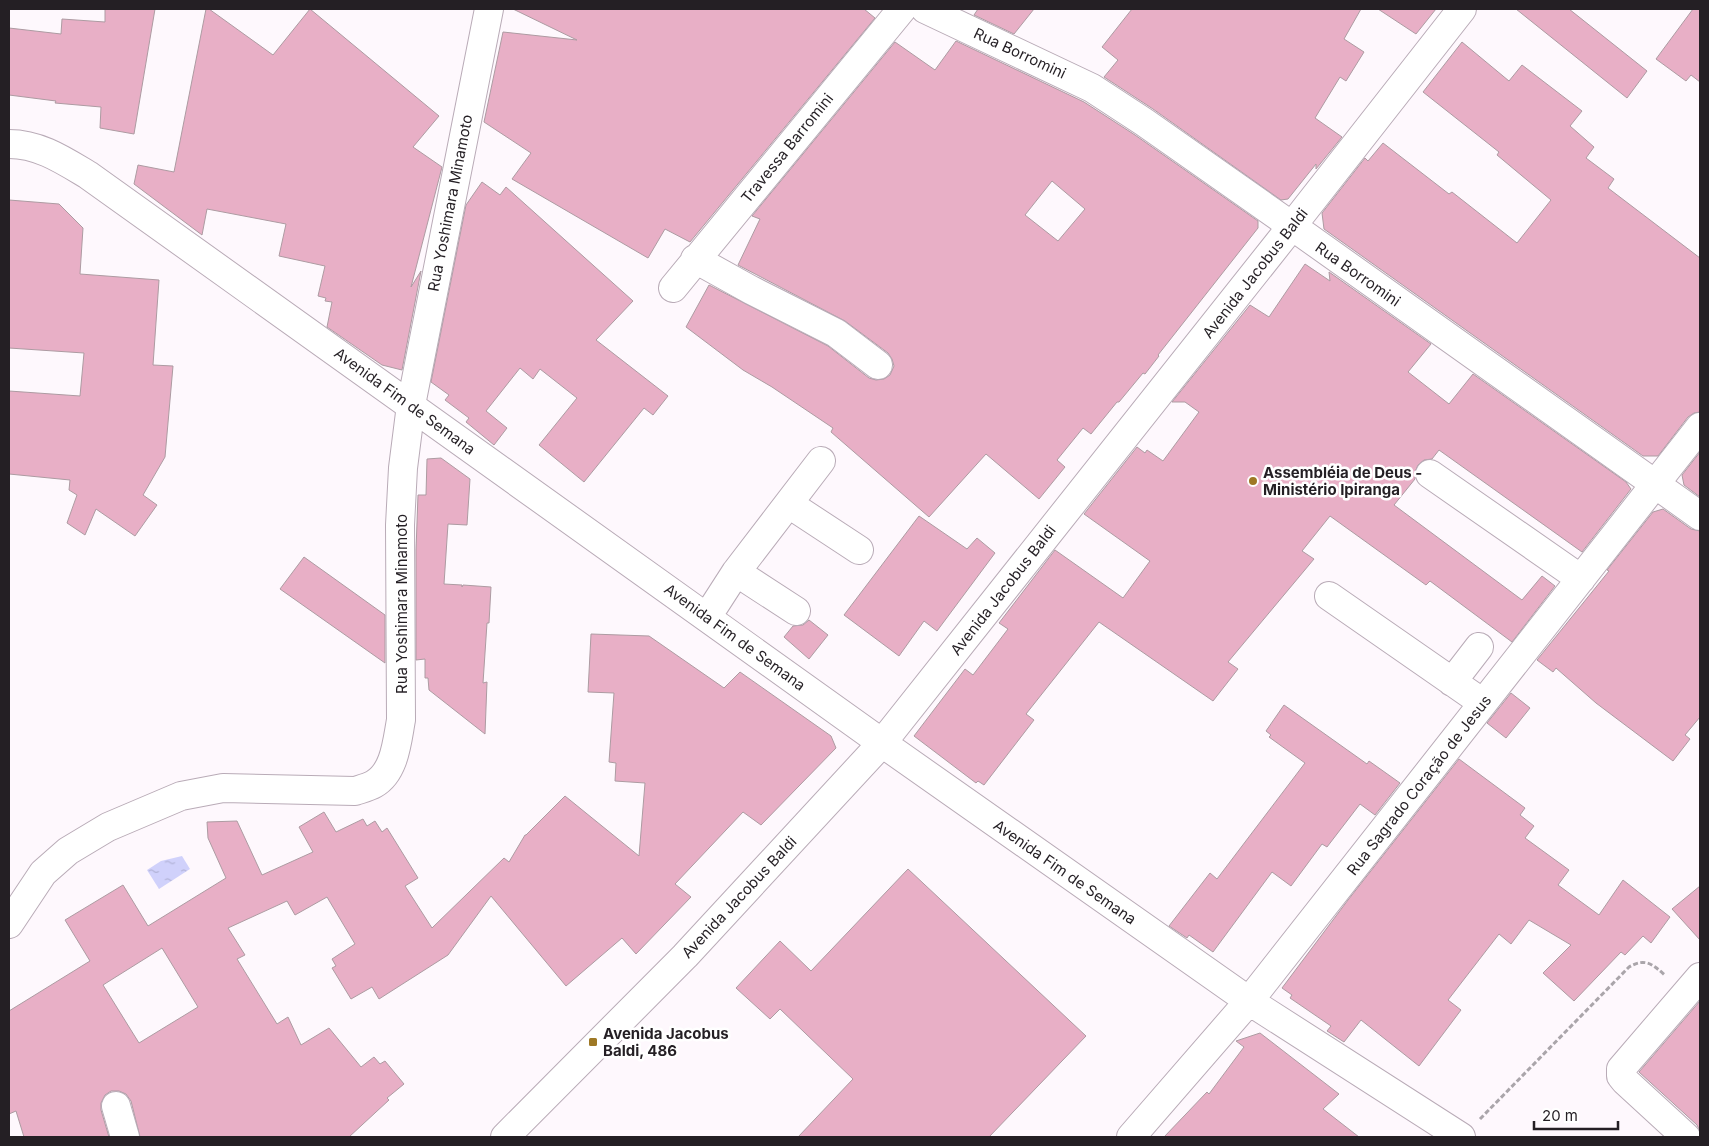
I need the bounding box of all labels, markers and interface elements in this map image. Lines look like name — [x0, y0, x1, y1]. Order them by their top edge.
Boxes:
street label: Rua Borromini — [971, 23, 1069, 83]
street label: Travessa Barromini — [737, 89, 837, 207]
street label: Rua Yoshimara Minamoto — [424, 113, 476, 293]
street label: Avenida Jacobus Baldi — [1198, 204, 1312, 342]
street label: Rua Borromini — [1312, 238, 1404, 310]
street label: Avenida Fim de Semana — [331, 343, 479, 459]
place label: Assembléia de Deus - Ministério Ipiranga — [1263, 463, 1422, 499]
marker: Assembléia de Deus - Ministério Ipiranga — [1247, 475, 1259, 487]
street label: Rua Yoshimara Minamoto — [392, 514, 411, 694]
street label: Avenida Jacobus Baldi — [946, 521, 1060, 659]
street label: Avenida Fim de Semana — [661, 579, 809, 695]
street label: Rua Sagrado Coração de Jesus — [1343, 691, 1495, 879]
street label: Avenida Fim de Semana — [990, 816, 1140, 928]
street label: Avenida Jacobus Baldi — [678, 832, 800, 962]
place label: Avenida Jacobus Baldi, 486 — [603, 1024, 729, 1060]
marker: Avenida Jacobus Baldi, 486 — [587, 1036, 599, 1048]
scale bar — [1534, 1098, 1618, 1130]
text: 20 m — [1542, 1106, 1578, 1125]

